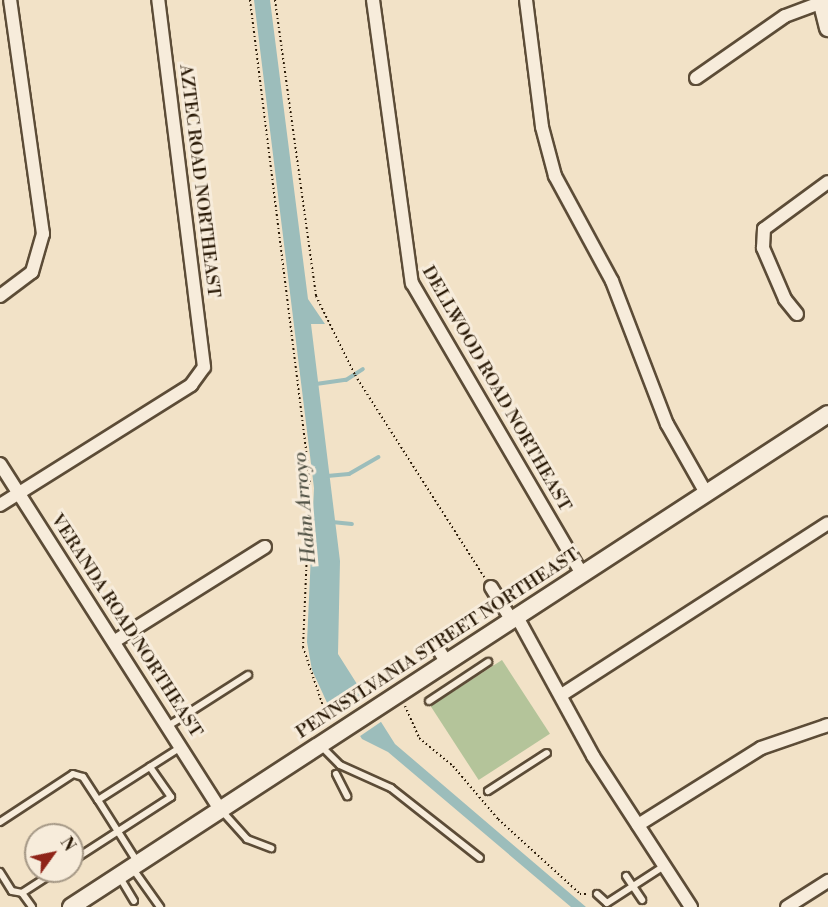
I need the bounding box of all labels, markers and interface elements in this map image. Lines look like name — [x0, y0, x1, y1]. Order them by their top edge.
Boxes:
street label: AZTEC ROAD NORTHEAST — [174, 63, 224, 299]
street label: DELLWOOD ROAD NORTHEAST — [417, 262, 575, 516]
water label: Hahn Arroyo — [288, 451, 322, 565]
street label: VERANDA ROAD NORTHEAST — [46, 510, 206, 742]
street label: PENNSYLVANIA STREET NORTHEAST — [292, 544, 584, 744]
north arrow — [24, 823, 84, 883]
text: N — [56, 834, 79, 855]

